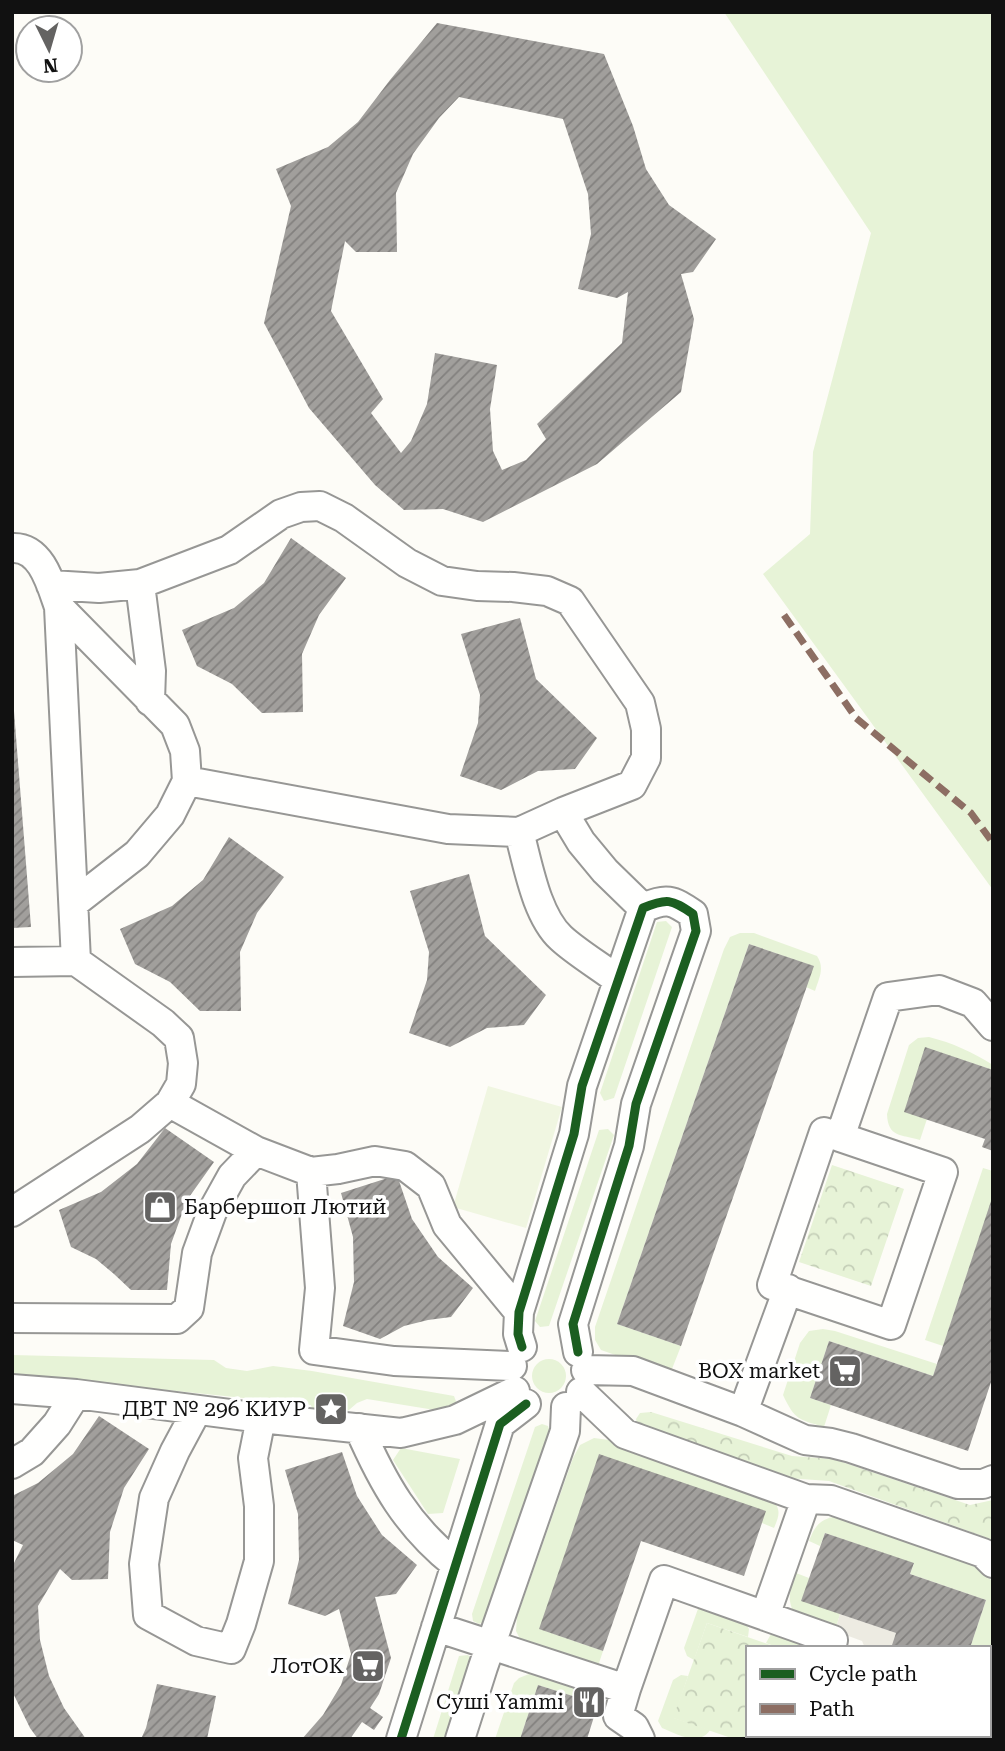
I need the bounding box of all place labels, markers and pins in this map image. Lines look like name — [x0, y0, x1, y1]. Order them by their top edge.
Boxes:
shop icon: Барбершоп Лютий — [141, 1188, 179, 1226]
place label: Барбершоп Лютий — [184, 1195, 386, 1219]
supermarket icon: BOX market — [826, 1352, 864, 1390]
place label: BOX market — [698, 1359, 820, 1383]
place icon: ДВТ № 296 КИУР — [312, 1390, 350, 1428]
place label: ДВТ № 296 КИУР — [123, 1397, 306, 1421]
supermarket icon: ЛотОК — [349, 1647, 387, 1685]
place label: ЛотОК — [271, 1654, 344, 1678]
restaurant icon: Суші Yammi — [570, 1683, 608, 1721]
place label: Суші Yammi — [436, 1690, 564, 1714]

